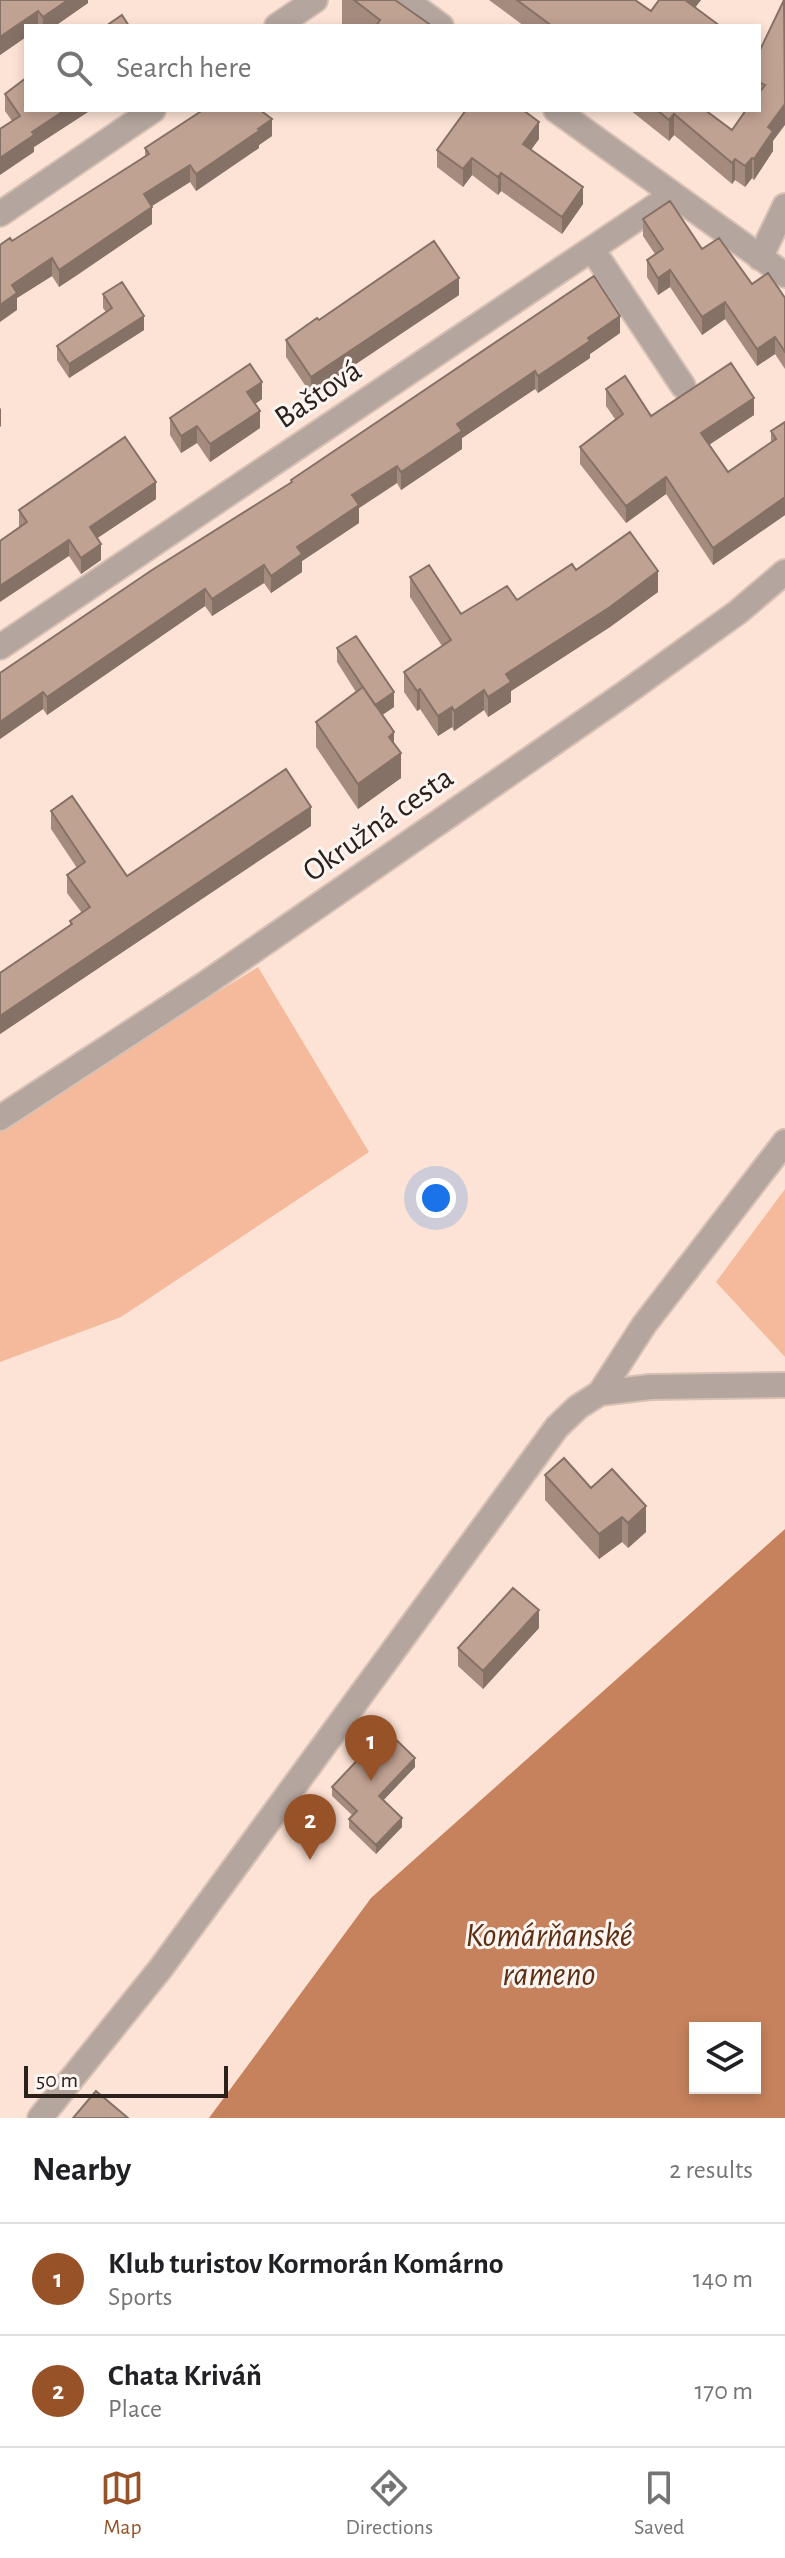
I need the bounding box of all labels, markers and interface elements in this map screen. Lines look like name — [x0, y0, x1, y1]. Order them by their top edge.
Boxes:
search box — [24, 24, 761, 112]
icon: search — [52, 46, 96, 90]
text: Search here — [116, 53, 252, 83]
street label: Baštová — [269, 354, 367, 434]
street label: Okružná cesta — [297, 761, 459, 887]
your location — [416, 1178, 456, 1218]
pin: 1 — [345, 1715, 397, 1781]
pin: 2 — [284, 1794, 336, 1860]
water label: Komárňanské rameno — [465, 1919, 633, 1992]
map controls — [689, 2022, 761, 2094]
button: layers — [689, 2022, 761, 2094]
scale bar — [24, 2062, 228, 2098]
text: 50 m — [36, 2069, 78, 2091]
text: Nearby — [32, 2153, 131, 2187]
text: 2 results — [669, 2157, 753, 2183]
text: Klub turistov Kormorán Komárno — [108, 2249, 504, 2279]
text: 1 — [53, 2266, 63, 2292]
text: 140 m — [693, 2266, 753, 2292]
text: Sports — [108, 2284, 172, 2310]
text: Chata Kriváň — [108, 2361, 262, 2391]
text: 2 — [52, 2378, 64, 2404]
text: 170 m — [694, 2378, 753, 2404]
text: Place — [108, 2396, 162, 2422]
tab: Map — [100, 2466, 144, 2540]
tab: Directions — [345, 2466, 433, 2540]
tab: Saved — [634, 2466, 684, 2540]

